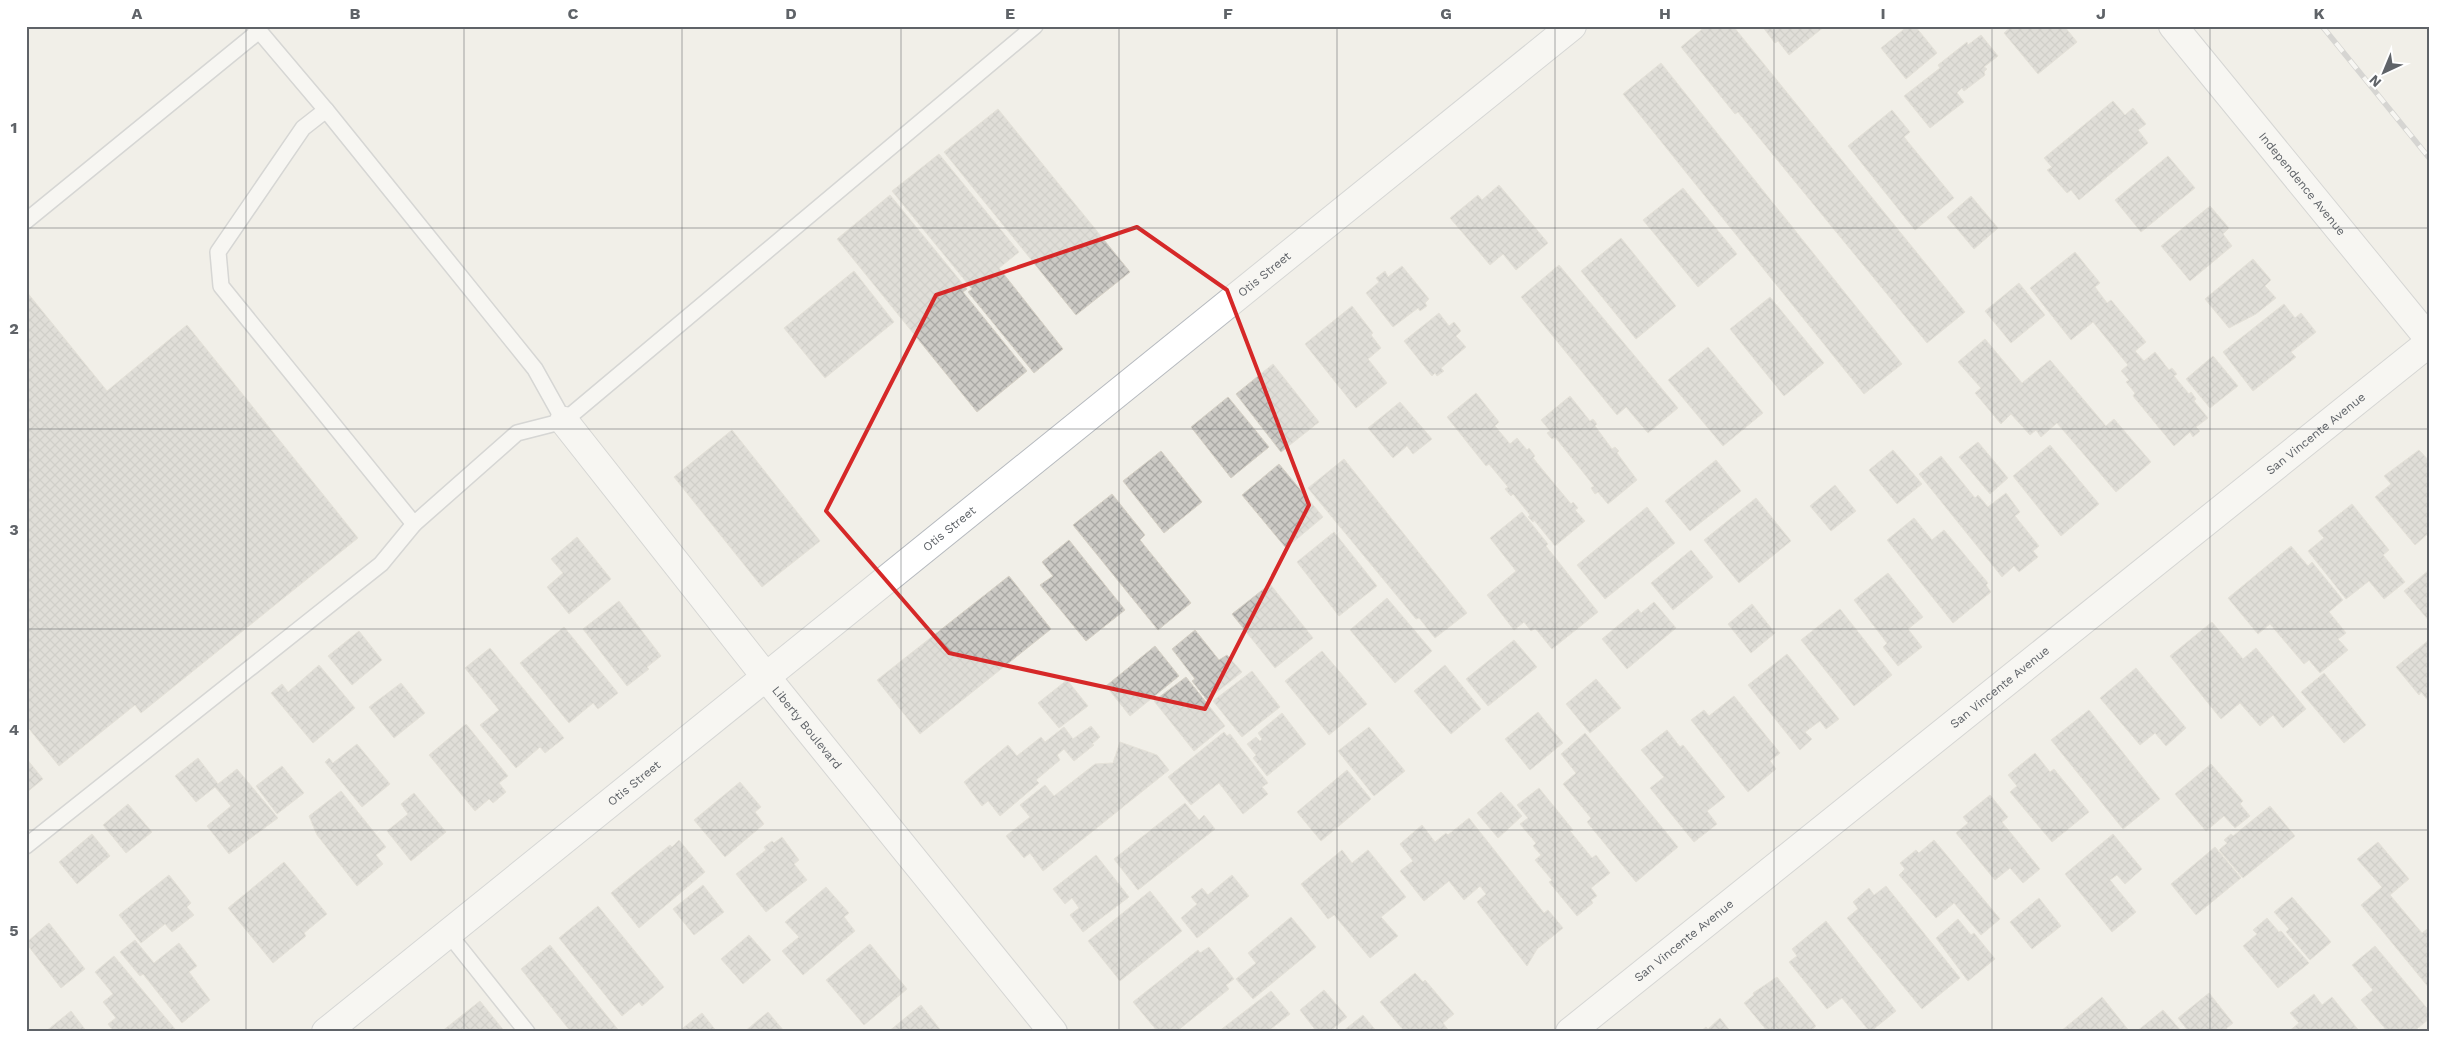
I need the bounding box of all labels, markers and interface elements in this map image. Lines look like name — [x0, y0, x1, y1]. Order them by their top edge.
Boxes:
text: A — [132, 4, 143, 23]
text: B — [350, 4, 361, 23]
text: C — [568, 4, 579, 23]
text: D — [785, 4, 797, 23]
text: E — [1005, 4, 1015, 23]
text: F — [1223, 4, 1233, 23]
text: G — [1440, 4, 1452, 23]
text: H — [1659, 4, 1671, 23]
text: I — [1880, 4, 1886, 23]
text: J — [2096, 4, 2106, 23]
text: K — [2313, 4, 2325, 23]
north arrow — [2358, 48, 2408, 98]
text: N — [2366, 72, 2384, 91]
text: 1 — [11, 118, 17, 137]
street label: Independence Avenue — [2256, 130, 2349, 238]
street label: Otis Street — [1235, 249, 1294, 300]
text: 2 — [9, 319, 19, 338]
street label: San Vincente Avenue — [2263, 390, 2368, 478]
street label: Otis Street — [920, 503, 978, 554]
text: 3 — [9, 520, 19, 539]
street label: San Vincente Avenue — [1947, 643, 2052, 731]
street label: Liberty Boulevard — [769, 683, 845, 772]
text: 4 — [9, 720, 19, 739]
street label: Otis Street — [605, 758, 663, 809]
street label: San Vincente Avenue — [1632, 897, 1736, 985]
text: 5 — [9, 921, 19, 940]

